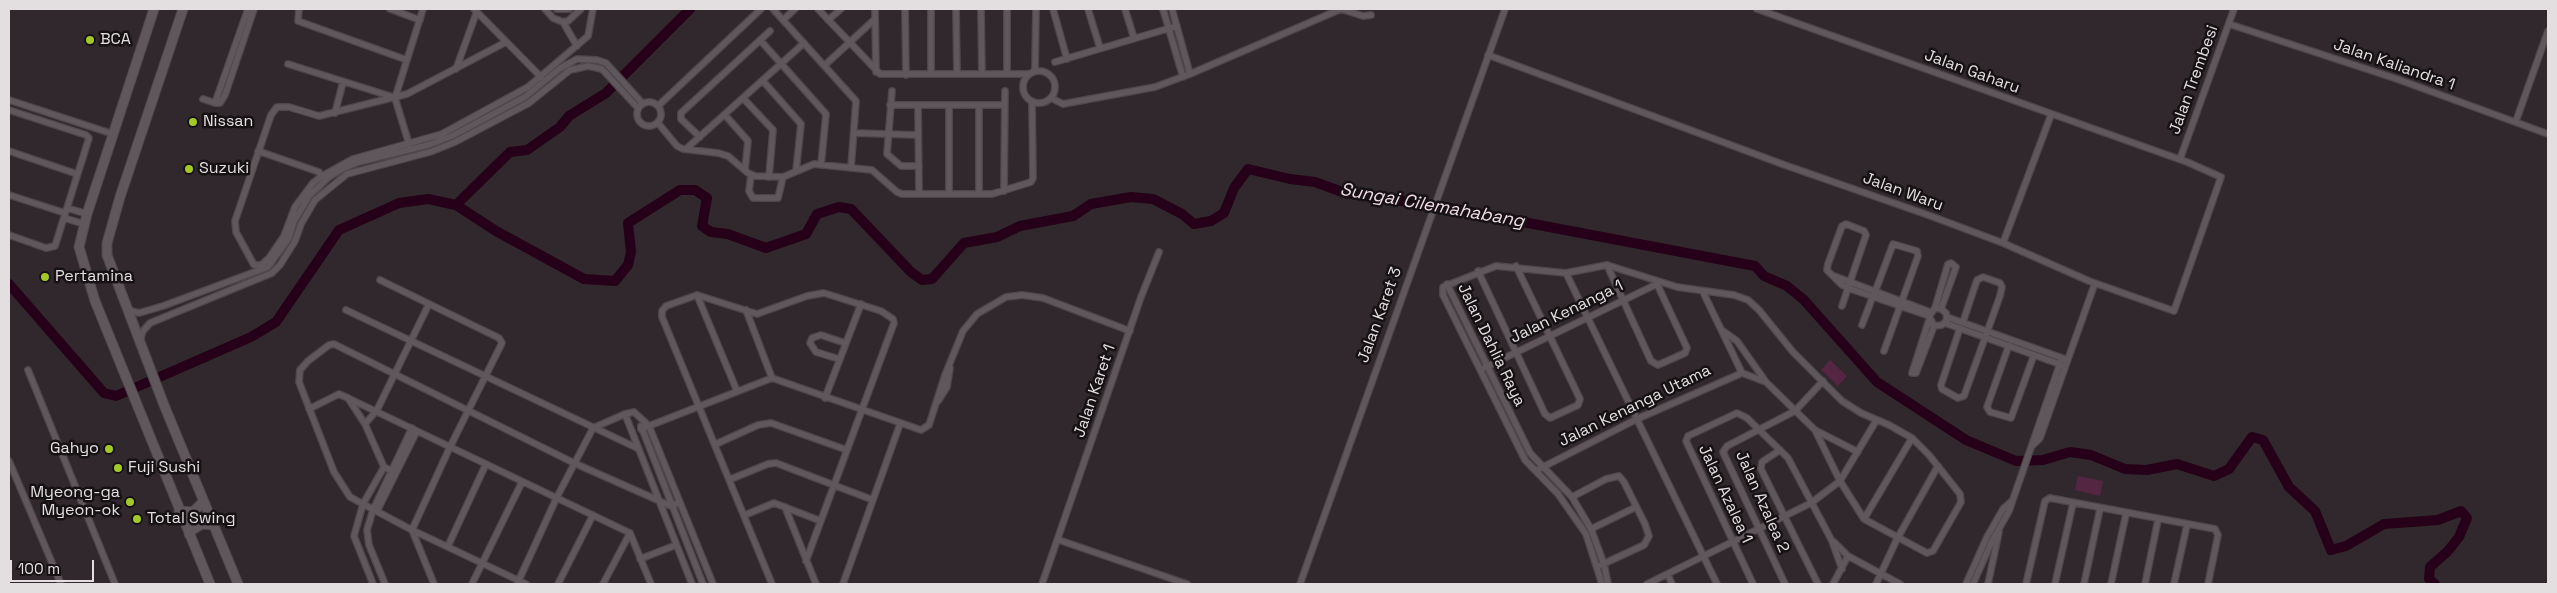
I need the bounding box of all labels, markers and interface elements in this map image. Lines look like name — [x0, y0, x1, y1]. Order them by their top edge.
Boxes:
street label: Jalan Trembesi — [2165, 23, 2223, 137]
place label: BCA — [100, 30, 131, 50]
marker: BCA — [84, 34, 96, 46]
street label: Jalan Kaliandra 1 — [2331, 35, 2457, 95]
street label: Jalan Gaharu — [1922, 46, 2022, 98]
place label: Nissan — [203, 112, 253, 132]
marker: Nissan — [187, 116, 199, 128]
place label: Suzuki — [199, 159, 249, 179]
marker: Suzuki — [183, 163, 195, 175]
street label: Jalan Waru — [1860, 169, 1946, 215]
water label: Sungai Cilemahabang — [1338, 179, 1526, 233]
street label: Jalan Karet 3 — [1354, 265, 1406, 365]
place label: Pertamina — [55, 267, 133, 287]
marker: Pertamina — [39, 271, 51, 283]
street label: Jalan Kenanga 1 — [1507, 276, 1627, 348]
street label: Jalan Dahlia Raya — [1453, 280, 1529, 410]
street label: Jalan Karet 1 — [1070, 342, 1120, 440]
street label: Jalan Kenanga Utama — [1556, 361, 1714, 451]
place label: Gahyo — [50, 439, 99, 459]
street label: Jalan Azalea 1 — [1694, 442, 1756, 546]
marker: Gahyo — [103, 443, 115, 455]
street label: Jalan Azalea 2 — [1731, 448, 1793, 556]
place label: Fuji Sushi — [128, 458, 200, 478]
marker: Fuji Sushi — [112, 462, 124, 474]
place label: Myeong-ga Myeon-ok — [30, 483, 120, 521]
marker: Myeong-ga Myeon-ok — [124, 496, 136, 508]
place label: Total Swing — [147, 509, 236, 529]
marker: Total Swing — [131, 513, 143, 525]
scale bar — [12, 550, 96, 582]
text: 100 m — [18, 559, 60, 578]

